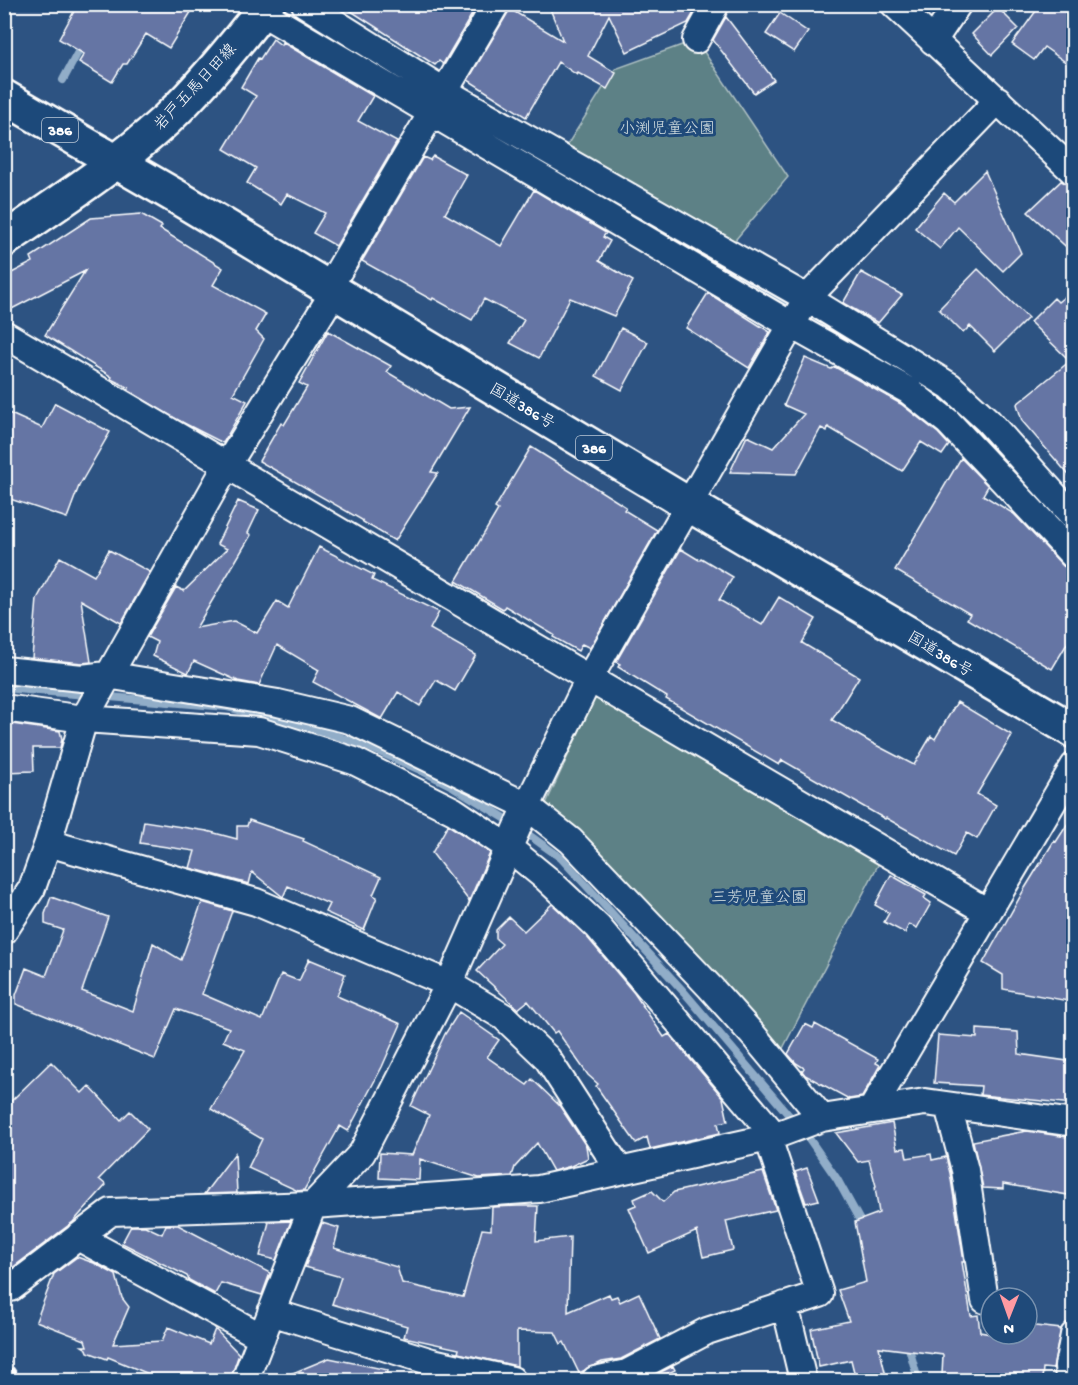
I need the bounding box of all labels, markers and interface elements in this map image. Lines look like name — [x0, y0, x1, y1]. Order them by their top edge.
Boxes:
street label: 岩戸五馬日田線 — [150, 40, 242, 136]
road number: 386 — [42, 118, 78, 142]
park label: 小渕児童公園 — [619, 119, 715, 140]
street label: 国道386号 — [485, 380, 558, 435]
road number: 386 — [576, 436, 612, 460]
street label: 国道386号 — [903, 628, 976, 683]
park label: 三芳児童公園 — [711, 888, 807, 909]
north arrow — [979, 1286, 1039, 1346]
text: N — [1003, 1318, 1014, 1337]

